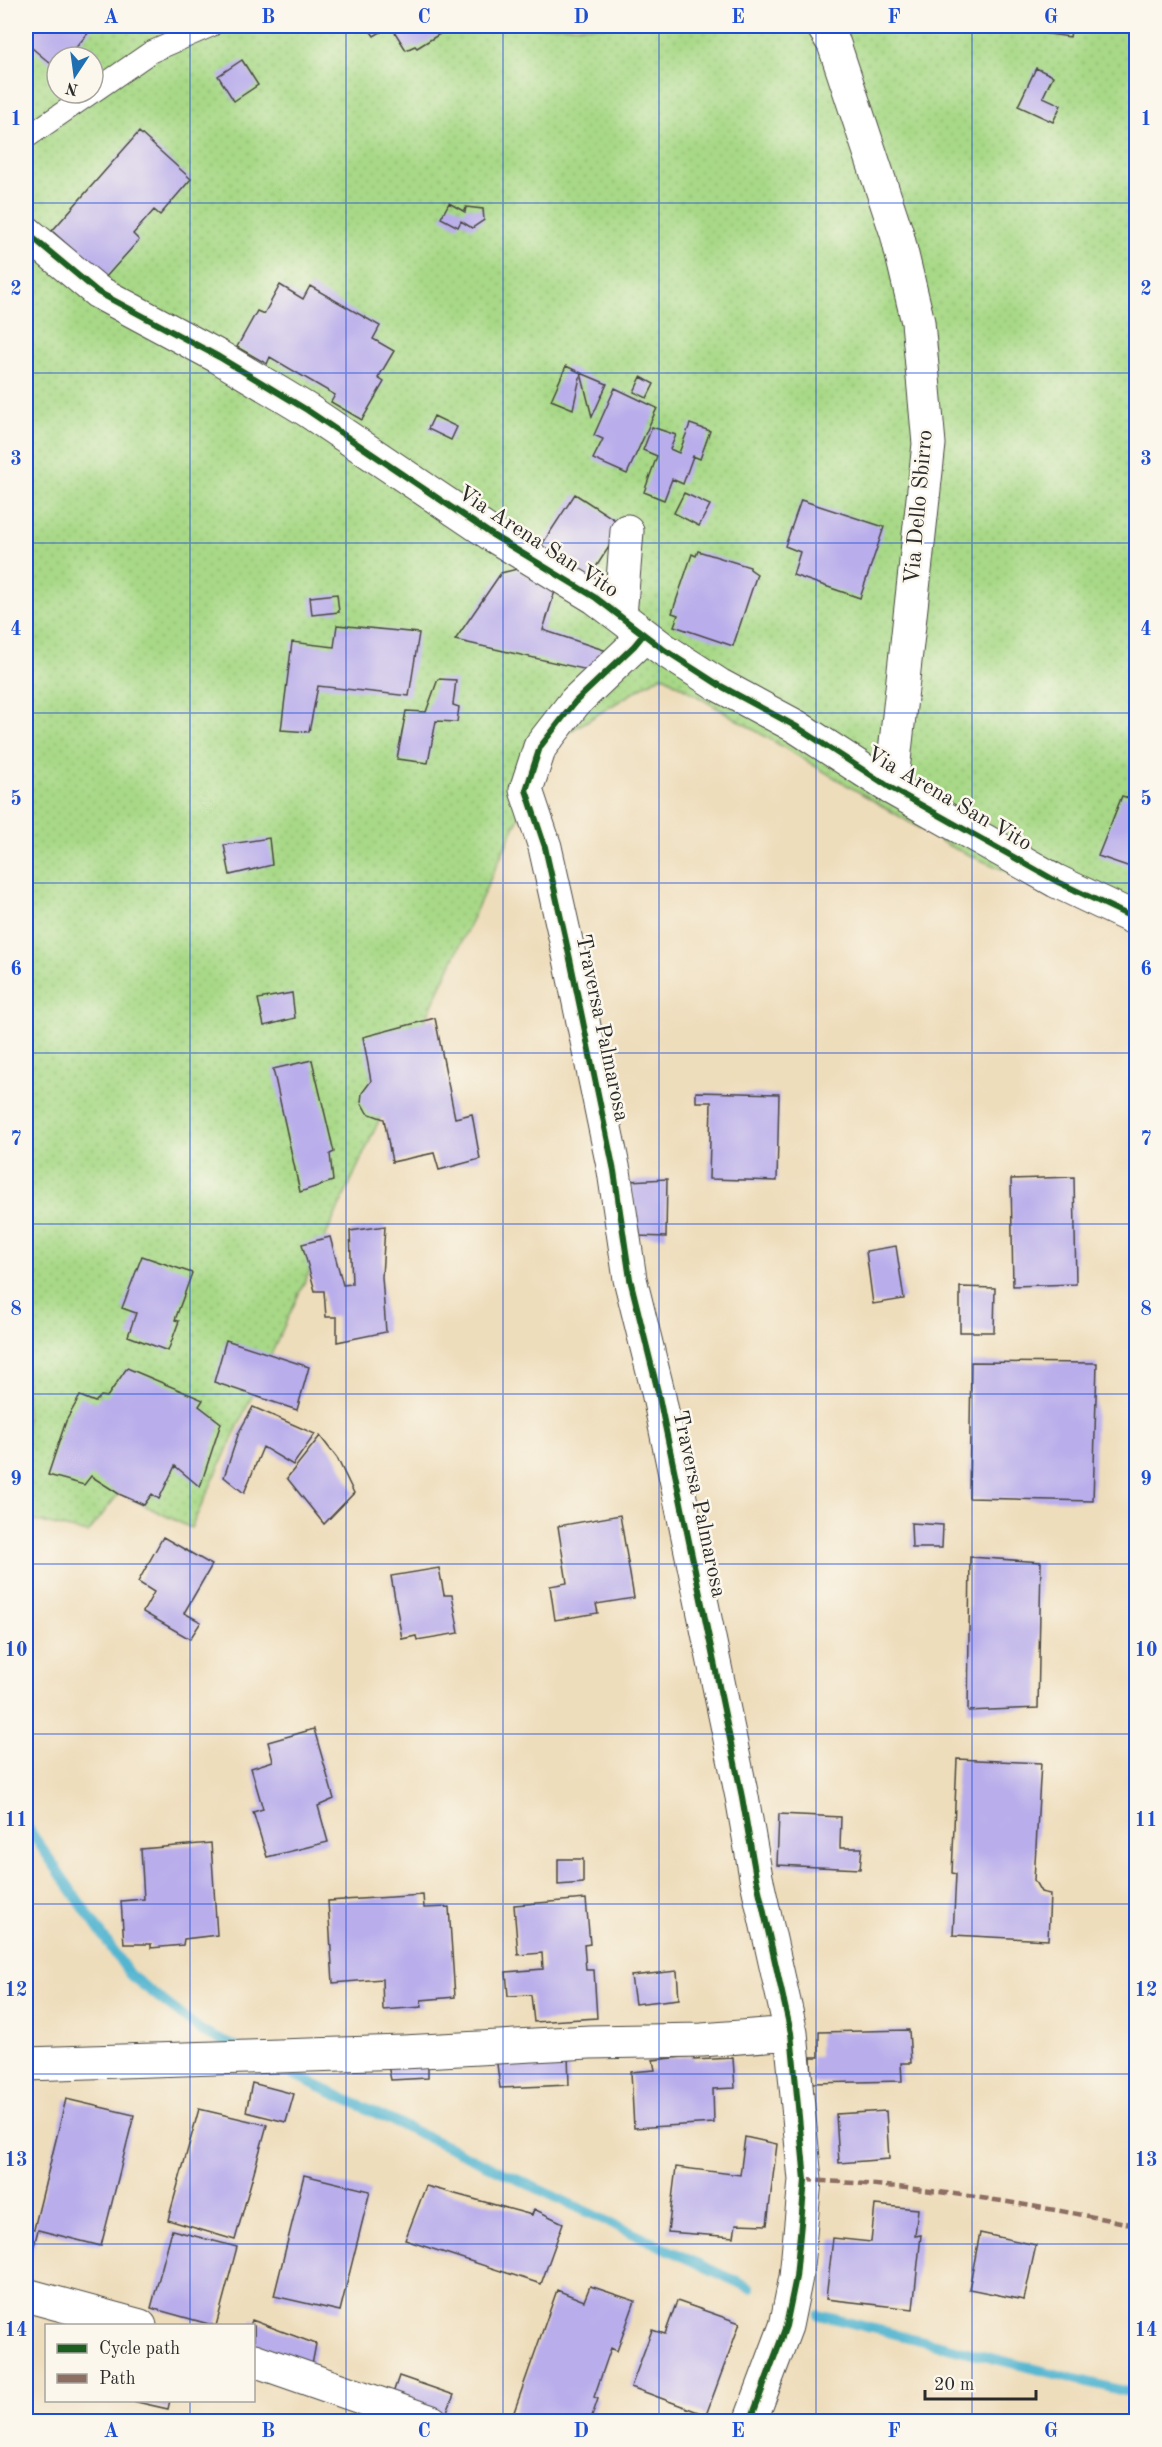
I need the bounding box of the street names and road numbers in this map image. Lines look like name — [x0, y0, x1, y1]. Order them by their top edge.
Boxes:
street label: Via Dello Sbirro — [901, 429, 937, 585]
street label: Via Arena San Vito — [454, 482, 622, 602]
street label: Via Arena San Vito — [863, 743, 1035, 855]
street label: Traversa Palmarosa — [571, 932, 633, 1124]
street label: Traversa Palmarosa — [668, 1408, 730, 1600]

